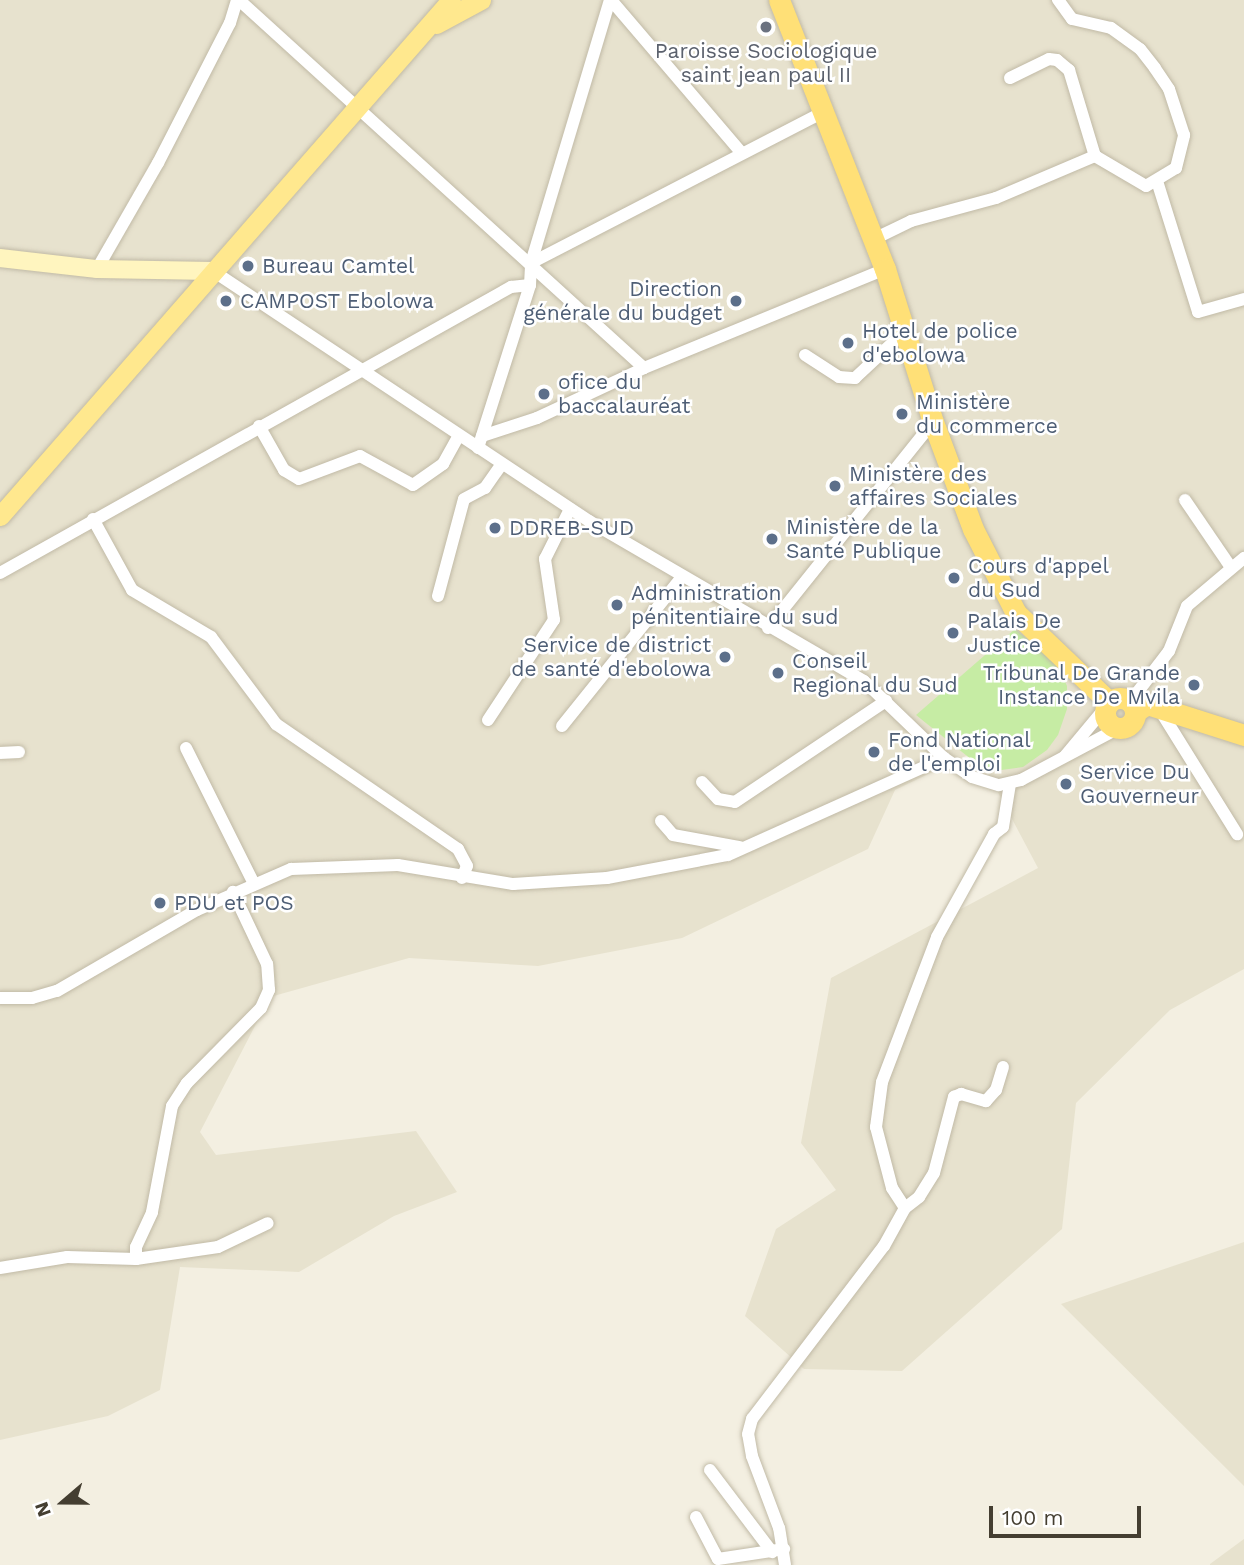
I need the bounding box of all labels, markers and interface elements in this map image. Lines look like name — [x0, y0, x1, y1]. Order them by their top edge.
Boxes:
marker: Paroisse Sociologique saint jean paul II — [758, 19, 774, 35]
place label: Paroisse Sociologique saint jean paul II — [655, 38, 877, 88]
place label: Bureau Camtel — [262, 253, 415, 279]
marker: Bureau Camtel — [240, 258, 256, 274]
place label: Direction générale du budget — [523, 276, 722, 326]
place label: CAMPOST Ebolowa — [240, 288, 434, 314]
marker: CAMPOST Ebolowa — [218, 293, 234, 309]
marker: Direction générale du budget — [728, 293, 744, 309]
place label: Hotel de police d'ebolowa — [862, 318, 1018, 368]
marker: Hotel de police d'ebolowa — [840, 335, 856, 351]
place label: ofice du baccalauréat — [558, 369, 690, 419]
marker: ofice du baccalauréat — [536, 386, 552, 402]
place label: Ministère du commerce — [916, 389, 1058, 439]
marker: Ministère du commerce — [894, 406, 910, 422]
place label: Ministère des affaires Sociales — [849, 461, 1018, 511]
marker: Ministère des affaires Sociales — [827, 478, 843, 494]
place label: Ministère de la Santé Publique — [786, 514, 941, 564]
place label: DDREB-SUD — [509, 515, 634, 541]
marker: DDREB-SUD — [487, 520, 503, 536]
marker: Ministère de la Santé Publique — [764, 531, 780, 547]
place label: Cours d'appel du Sud — [968, 553, 1109, 603]
marker: Cours d'appel du Sud — [946, 570, 962, 586]
place label: Administration pénitentiaire du sud — [631, 580, 838, 630]
marker: Administration pénitentiaire du sud — [609, 597, 625, 613]
place label: Palais De Justice — [967, 608, 1061, 658]
marker: Palais De Justice — [945, 625, 961, 641]
place label: Service de district de santé d'ebolowa — [511, 632, 711, 682]
place label: Conseil Regional du Sud — [792, 648, 958, 698]
marker: Service de district de santé d'ebolowa — [717, 649, 733, 665]
place label: Tribunal De Grande Instance De Mvila — [982, 660, 1180, 710]
marker: Conseil Regional du Sud — [770, 665, 786, 681]
marker: Tribunal De Grande Instance De Mvila — [1186, 677, 1202, 693]
place label: Fond National de l'emploi — [888, 727, 1031, 777]
marker: Fond National de l'emploi — [866, 744, 882, 760]
place label: Service Du Gouverneur — [1080, 759, 1199, 809]
marker: Service Du Gouverneur — [1058, 776, 1074, 792]
place label: PDU et POS — [174, 890, 294, 916]
marker: PDU et POS — [152, 895, 168, 911]
north arrow — [28, 1467, 98, 1537]
scale bar — [992, 1492, 1144, 1536]
text: N — [30, 1499, 56, 1520]
text: 100 m — [1002, 1505, 1064, 1530]

